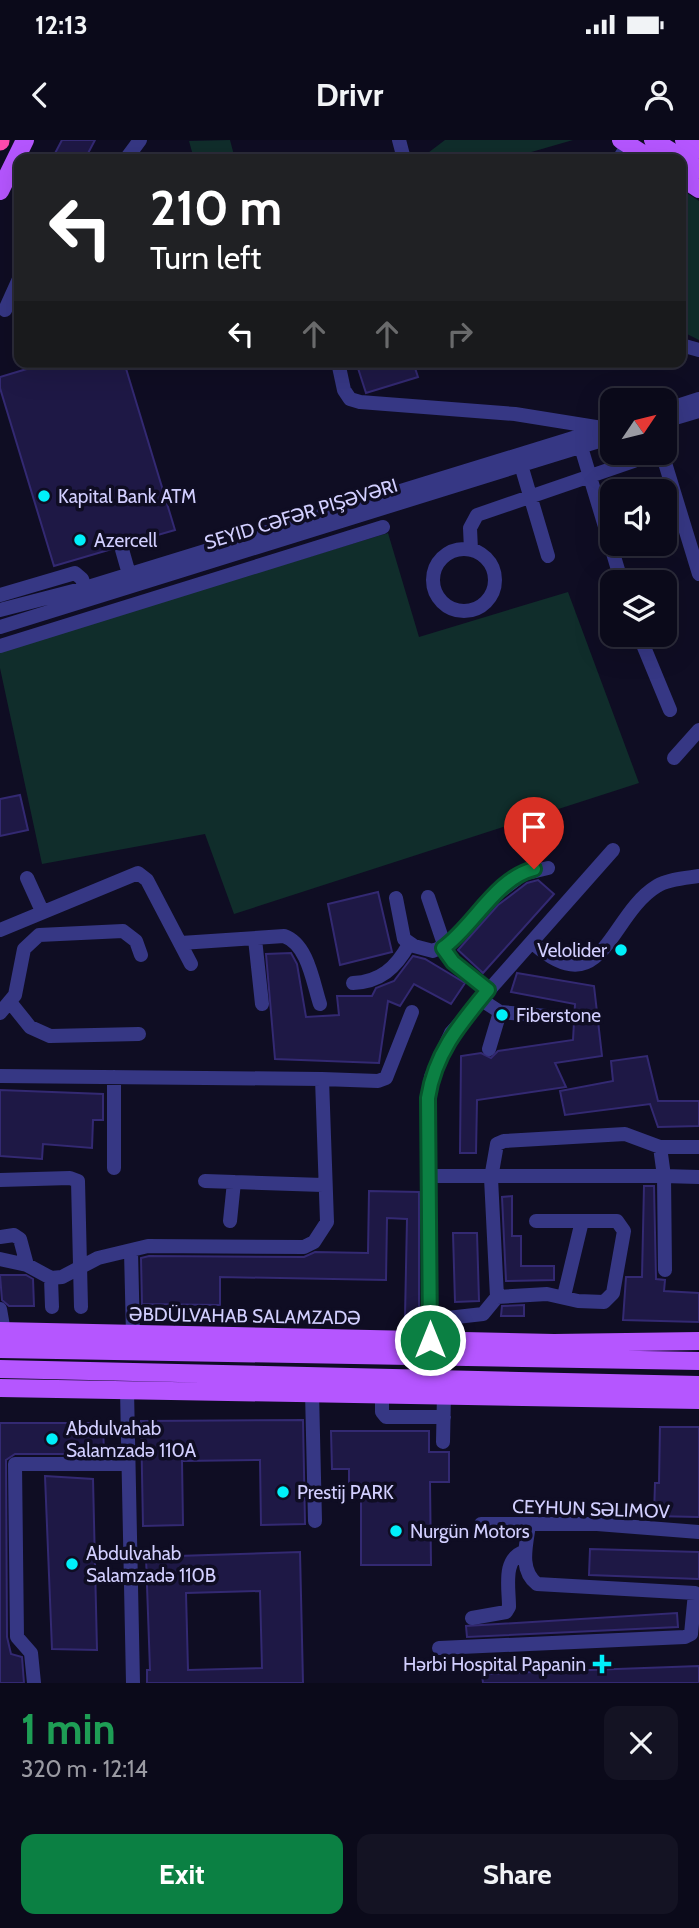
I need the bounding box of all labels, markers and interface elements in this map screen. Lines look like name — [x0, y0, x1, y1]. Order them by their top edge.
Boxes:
text: 12:13 — [35, 9, 88, 41]
text: Drivr — [316, 75, 383, 114]
icon: back — [21, 76, 59, 114]
icon: person — [640, 76, 678, 114]
text: 210 m — [150, 178, 282, 237]
icon: left — [35, 182, 126, 273]
text: Turn left — [150, 238, 261, 277]
icon: left — [222, 315, 260, 353]
icon: ahead — [295, 315, 333, 353]
icon: ahead — [368, 315, 406, 353]
icon: right — [441, 315, 479, 353]
north arrow — [600, 388, 677, 466]
map controls — [600, 388, 677, 647]
street label: SEYID CƏFƏR PIŞƏVƏRI — [202, 474, 400, 554]
button: sound — [600, 479, 677, 556]
place label: Kapital Bank ATM — [58, 485, 196, 508]
marker: Kapital Bank ATM — [36, 488, 52, 504]
place label: Azercell — [94, 529, 158, 552]
marker: Azercell — [72, 532, 88, 548]
button: layers — [600, 570, 677, 647]
pin — [504, 797, 564, 869]
icon: arrive — [515, 808, 553, 846]
place label: Velolider — [537, 939, 607, 962]
marker: Velolider — [613, 942, 629, 958]
place label: Fiberstone — [516, 1004, 601, 1027]
marker: Fiberstone — [494, 1007, 510, 1023]
street label: ƏBDÜLVAHAB SALAMZADƏ — [129, 1302, 361, 1330]
position arrow — [393, 1303, 467, 1377]
place label: Abdulvahab Salamzadə 110A — [66, 1417, 197, 1462]
marker: Abdulvahab Salamzadə 110A — [44, 1431, 60, 1447]
place label: Prestij PARK — [297, 1481, 394, 1504]
marker: Prestij PARK — [275, 1484, 291, 1500]
street label: CEYHUN SƏLIMOV — [512, 1495, 671, 1523]
place label: Nurgün Motors — [410, 1520, 530, 1543]
marker: Nurgün Motors — [388, 1523, 404, 1539]
place label: Abdulvahab Salamzadə 110B — [86, 1542, 216, 1587]
marker: Abdulvahab Salamzadə 110B — [64, 1556, 80, 1572]
place label: Hərbi Hospital Papanin — [403, 1653, 586, 1676]
marker: Hərbi Hospital Papanin — [592, 1654, 612, 1674]
text: 1 min — [21, 1703, 116, 1755]
button: close — [604, 1706, 678, 1780]
text: 320 m · 12:14 — [21, 1755, 148, 1783]
button: Exit — [21, 1834, 343, 1914]
button: Share — [357, 1834, 678, 1914]

